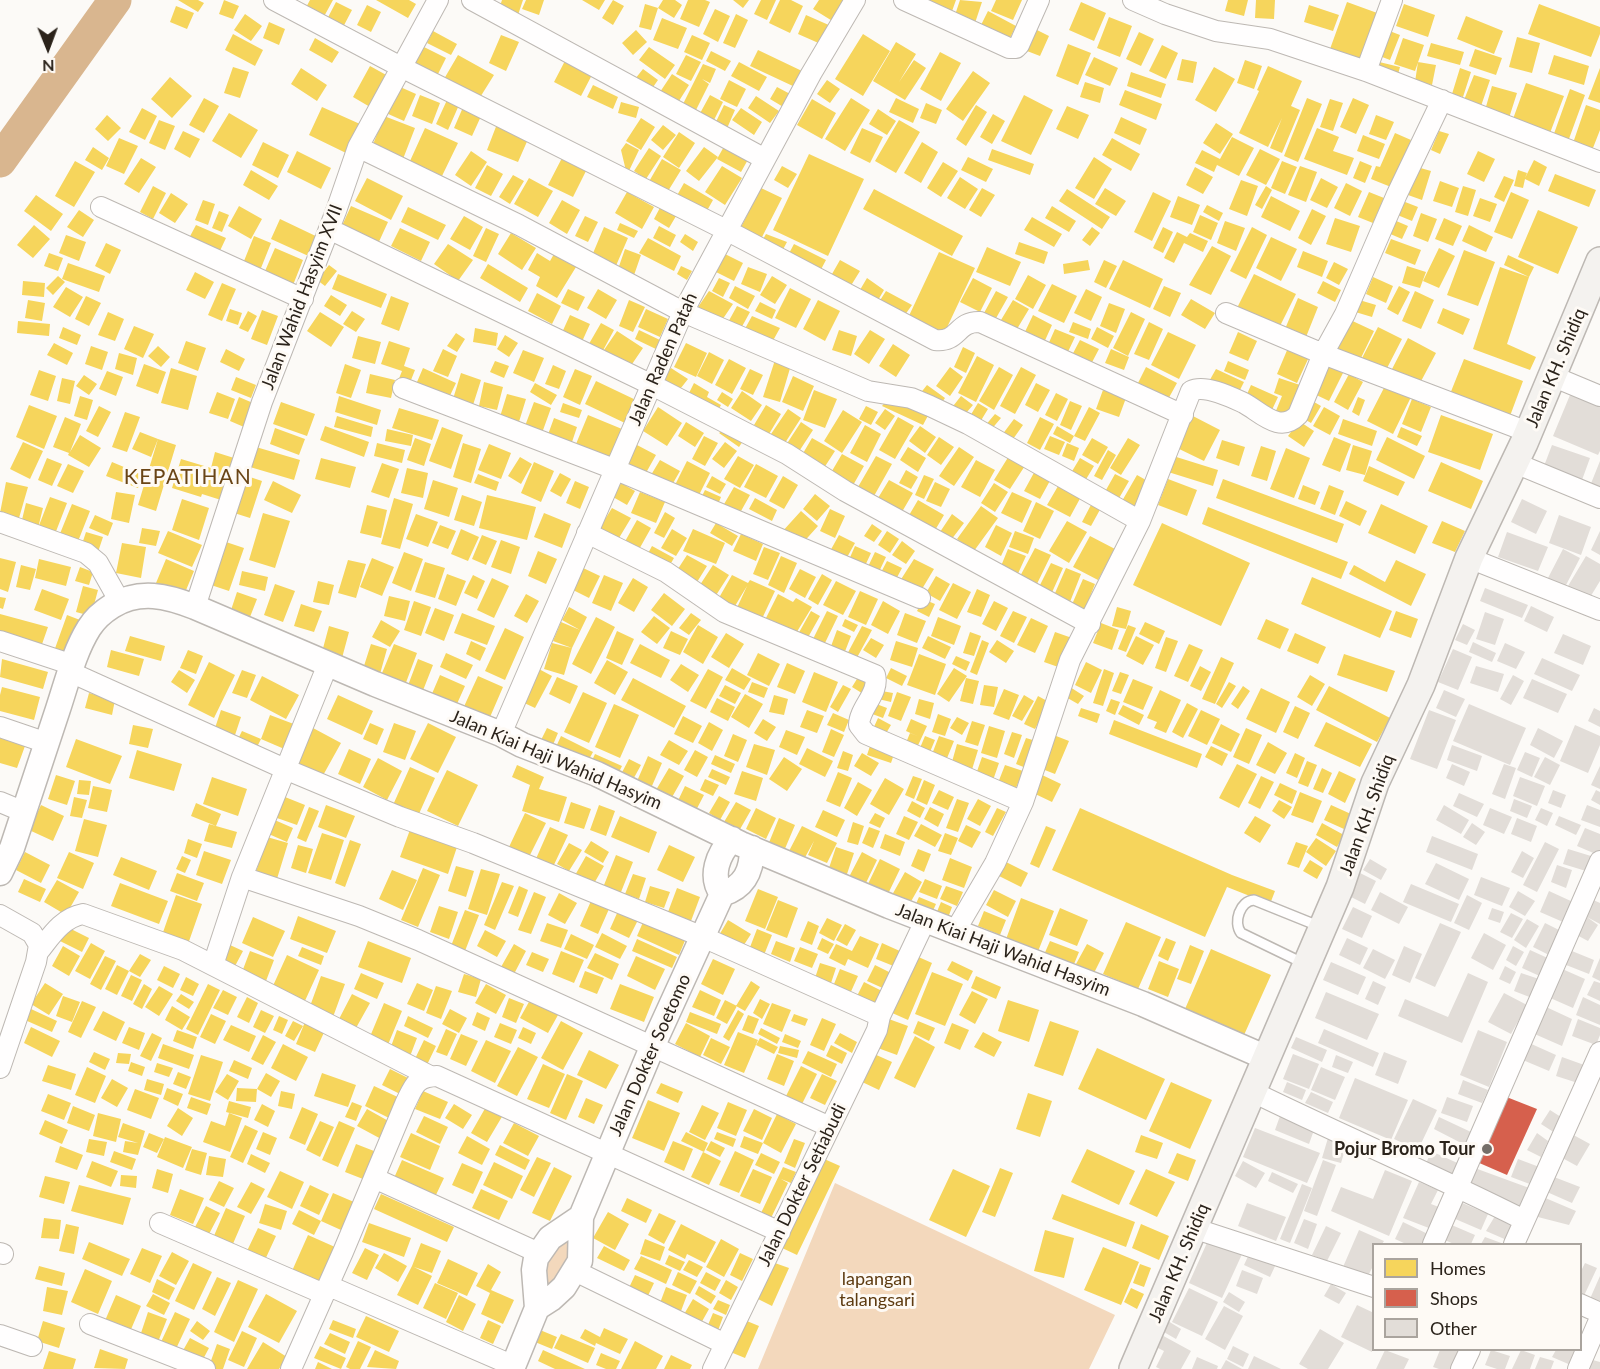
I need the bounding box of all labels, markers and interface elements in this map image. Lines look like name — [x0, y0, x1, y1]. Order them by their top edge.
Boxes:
north arrow — [18, 18, 78, 78]
text: N — [42, 57, 55, 76]
street label: Jalan Wahid Hasyim XVII — [257, 201, 347, 393]
street label: Jalan Raden Patah — [624, 289, 702, 429]
street label: Jalan KH. Shidiq — [1521, 305, 1591, 431]
district label: KEPATIHAN — [124, 464, 252, 490]
street label: Jalan Kiai Haji Wahid Hasyim — [447, 706, 665, 814]
street label: Jalan KH. Shidiq — [1335, 752, 1399, 878]
street label: Jalan Kiai Haji Wahid Hasyim — [893, 899, 1113, 1001]
street label: Jalan Dokter Soetomo — [605, 971, 695, 1139]
street label: Jalan Dokter Setiabudi — [753, 1100, 851, 1270]
place label: Pojur Bromo Tour — [1334, 1138, 1475, 1160]
marker: Pojur Bromo Tour — [1480, 1142, 1494, 1156]
street label: Jalan KH. Shidiq — [1144, 1200, 1214, 1326]
legend — [1372, 1243, 1582, 1351]
text: Homes — [1430, 1257, 1486, 1279]
park label: lapangan talangsari — [839, 1268, 915, 1310]
text: Shops — [1430, 1287, 1478, 1309]
text: Other — [1430, 1317, 1477, 1339]

